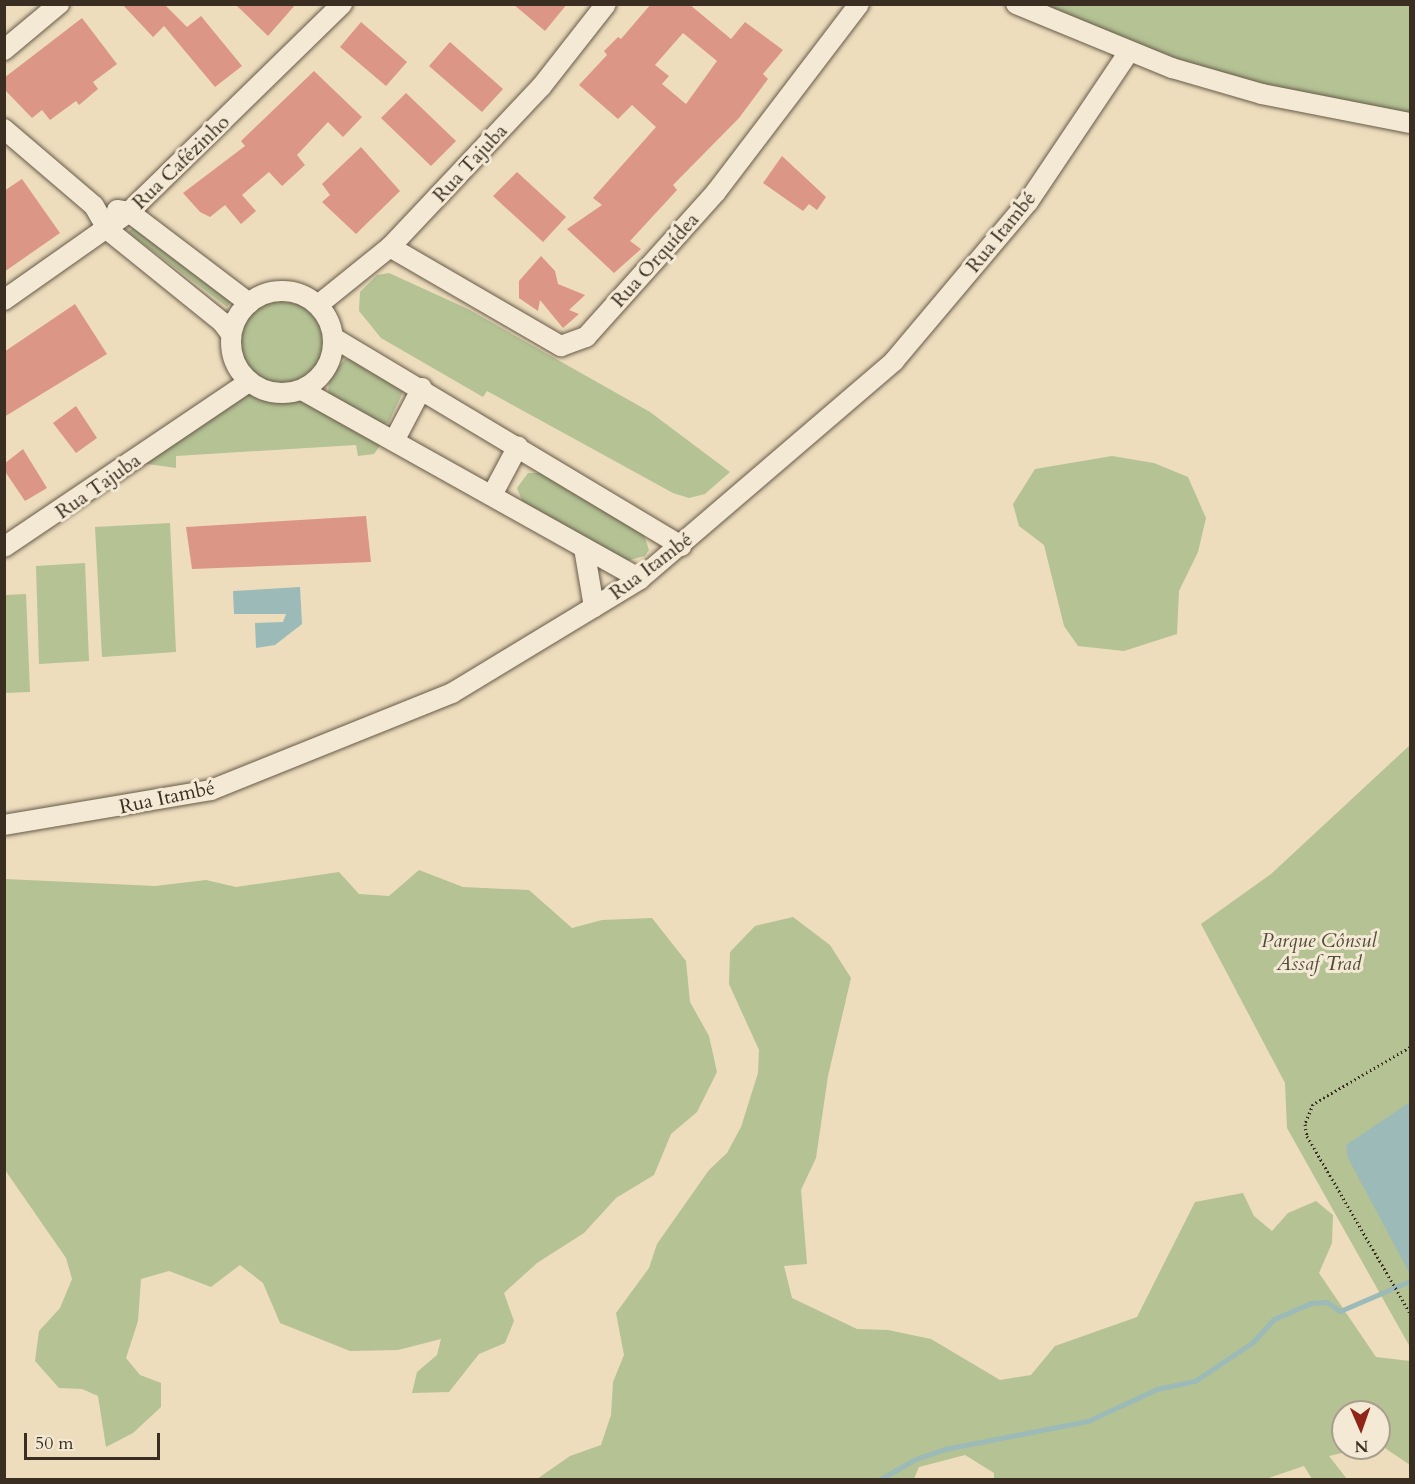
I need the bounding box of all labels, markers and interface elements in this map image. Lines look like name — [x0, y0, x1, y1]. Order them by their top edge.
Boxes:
street label: Rua Cafézinho — [127, 110, 235, 214]
street label: Rua Tajuba — [428, 119, 512, 207]
street label: Rua Itambé — [961, 187, 1041, 277]
street label: Rua Orquídea — [606, 208, 704, 312]
street label: Rua Tajuba — [51, 448, 145, 524]
street label: Rua Itambé — [605, 527, 697, 605]
street label: Rua Itambé — [117, 775, 217, 819]
park label: Parque Cônsul Assaf Trad — [1261, 928, 1377, 975]
north arrow — [1331, 1400, 1391, 1460]
scale bar — [27, 1421, 164, 1459]
text: 50 m — [35, 1431, 74, 1456]
text: N — [1354, 1435, 1369, 1457]

